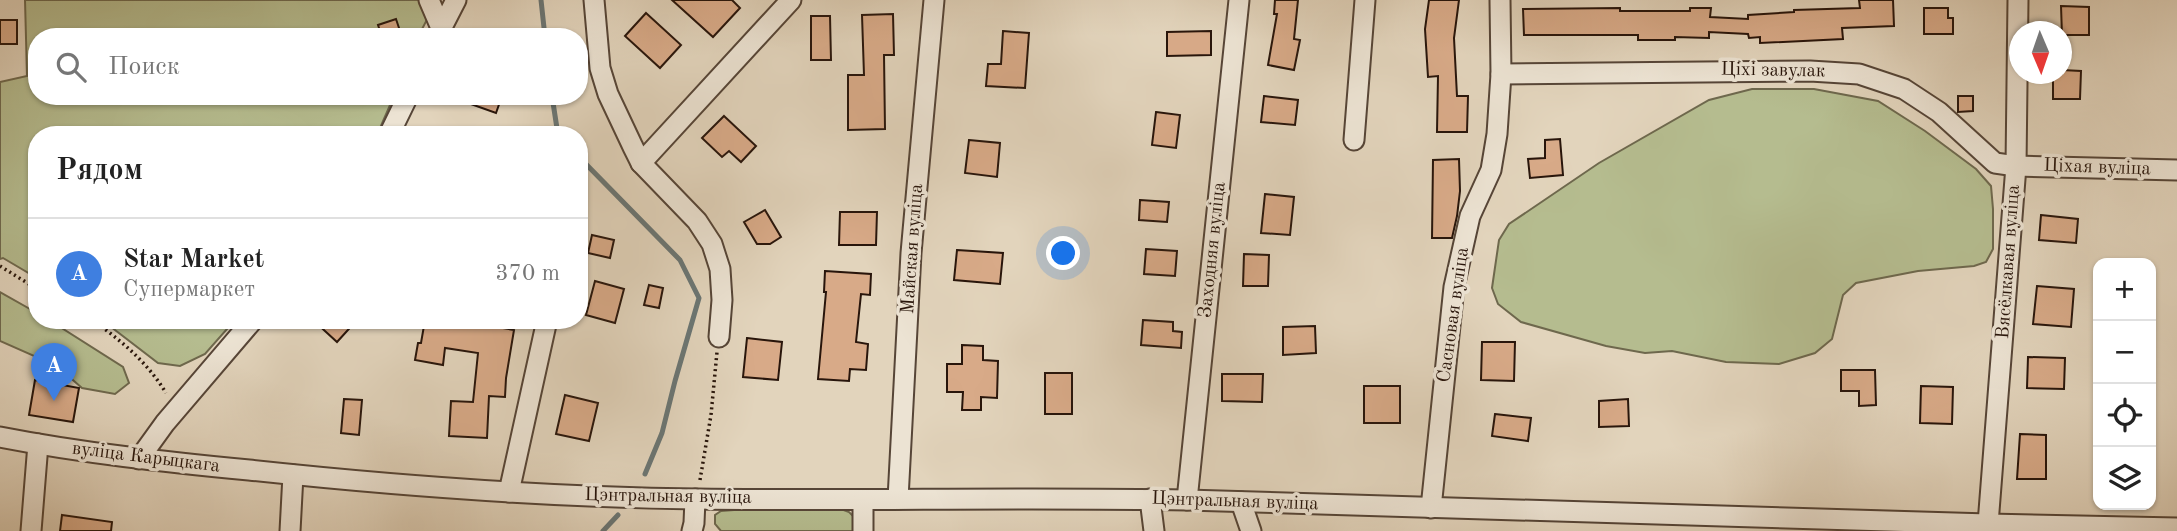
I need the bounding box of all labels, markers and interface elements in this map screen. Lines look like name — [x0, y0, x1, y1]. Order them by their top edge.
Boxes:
north arrow — [2009, 21, 2072, 84]
search box — [28, 28, 588, 105]
icon: search — [52, 48, 90, 86]
text: Поиск — [108, 54, 180, 80]
street label: Ціхі завулак — [1720, 61, 1826, 81]
text: Рядом — [56, 156, 143, 186]
street label: Ціхая вуліца — [2043, 157, 2152, 179]
street label: Заходняя вуліца — [1196, 180, 1230, 319]
street label: Майская вуліца — [899, 183, 927, 315]
street label: Вясёлкавая вуліца — [1994, 183, 2024, 340]
your location — [1046, 236, 1080, 270]
street label: Сасновая вуліца — [1435, 245, 1473, 384]
text: Star Market — [123, 247, 264, 273]
map controls — [2093, 258, 2156, 510]
button: + — [2093, 258, 2156, 321]
text: A — [70, 262, 88, 285]
text: 370 m — [495, 262, 560, 285]
text: Супермаркет — [123, 278, 255, 301]
button: − — [2093, 321, 2156, 384]
pin: A — [31, 343, 77, 401]
button: locate — [2093, 384, 2156, 447]
street label: вуліца Карыцкага — [71, 439, 222, 477]
button: layers — [2093, 447, 2156, 510]
street label: Цэнтральная вуліца — [584, 486, 752, 508]
street label: Цэнтральная вуліца — [1151, 490, 1320, 514]

